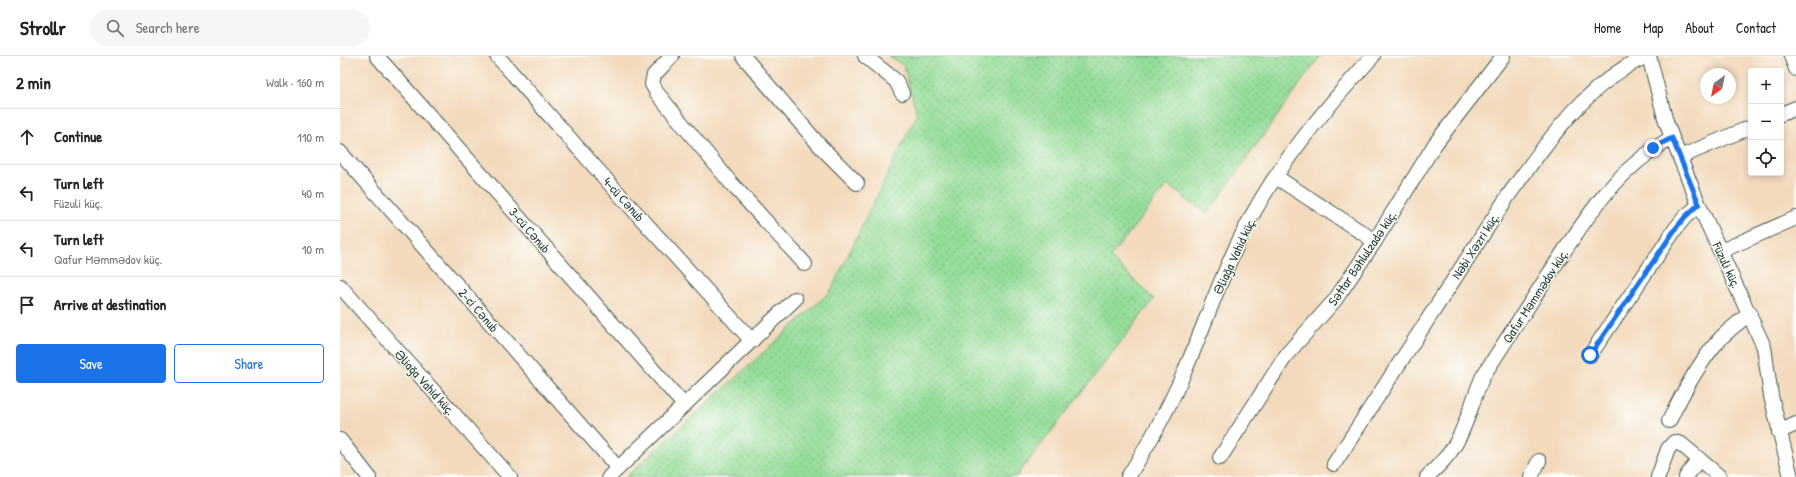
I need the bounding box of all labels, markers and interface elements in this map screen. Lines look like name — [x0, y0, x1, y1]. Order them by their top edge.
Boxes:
search box — [90, 10, 370, 46]
text: Strollr — [20, 15, 66, 41]
icon: search — [104, 17, 126, 39]
text: Search here — [136, 17, 200, 38]
text: Home — [1594, 18, 1621, 37]
text: Map — [1643, 18, 1663, 37]
text: About — [1685, 18, 1714, 37]
text: Contact — [1736, 18, 1776, 37]
north arrow — [1700, 68, 1736, 104]
map controls — [1748, 68, 1784, 176]
button: + — [1748, 68, 1784, 104]
text: 2 min — [16, 71, 51, 94]
text: Walk · 160 m — [266, 73, 324, 91]
button: − — [1748, 104, 1784, 140]
icon: ahead — [16, 126, 38, 148]
text: Continue — [54, 126, 102, 147]
text: 110 m — [297, 128, 324, 146]
route end — [1644, 139, 1662, 157]
button: locate — [1748, 140, 1784, 176]
text: Turn left — [54, 173, 104, 194]
street label: 4-cü Cənub — [599, 173, 649, 225]
icon: left — [16, 182, 38, 204]
text: 40 m — [301, 184, 324, 202]
text: Füzuli küç. — [54, 194, 103, 212]
street label: 3-cü Cənub — [505, 203, 555, 257]
street label: Səttar Bəhlulzadə küç. — [1323, 207, 1401, 309]
street label: Nəbi Xəzri küç. — [1447, 209, 1503, 282]
street label: Əliağa Vahid küç. — [1208, 215, 1260, 297]
text: Turn left — [54, 229, 104, 250]
icon: left — [16, 238, 38, 260]
street label: Füzuli küç. — [1708, 238, 1746, 291]
text: 10 m — [302, 240, 324, 258]
street label: Qafur Məmmədov küç. — [1498, 246, 1572, 346]
text: Qafur Məmmədov küç. — [54, 250, 162, 268]
street label: 2-ci Cənub — [455, 284, 503, 336]
icon: arrive — [16, 294, 38, 316]
text: Arrive at destination — [54, 294, 166, 315]
button: Save — [16, 344, 166, 383]
button: Share — [174, 344, 324, 383]
street label: Əliağa Vahid küç. — [391, 345, 459, 419]
route start — [1581, 346, 1599, 364]

